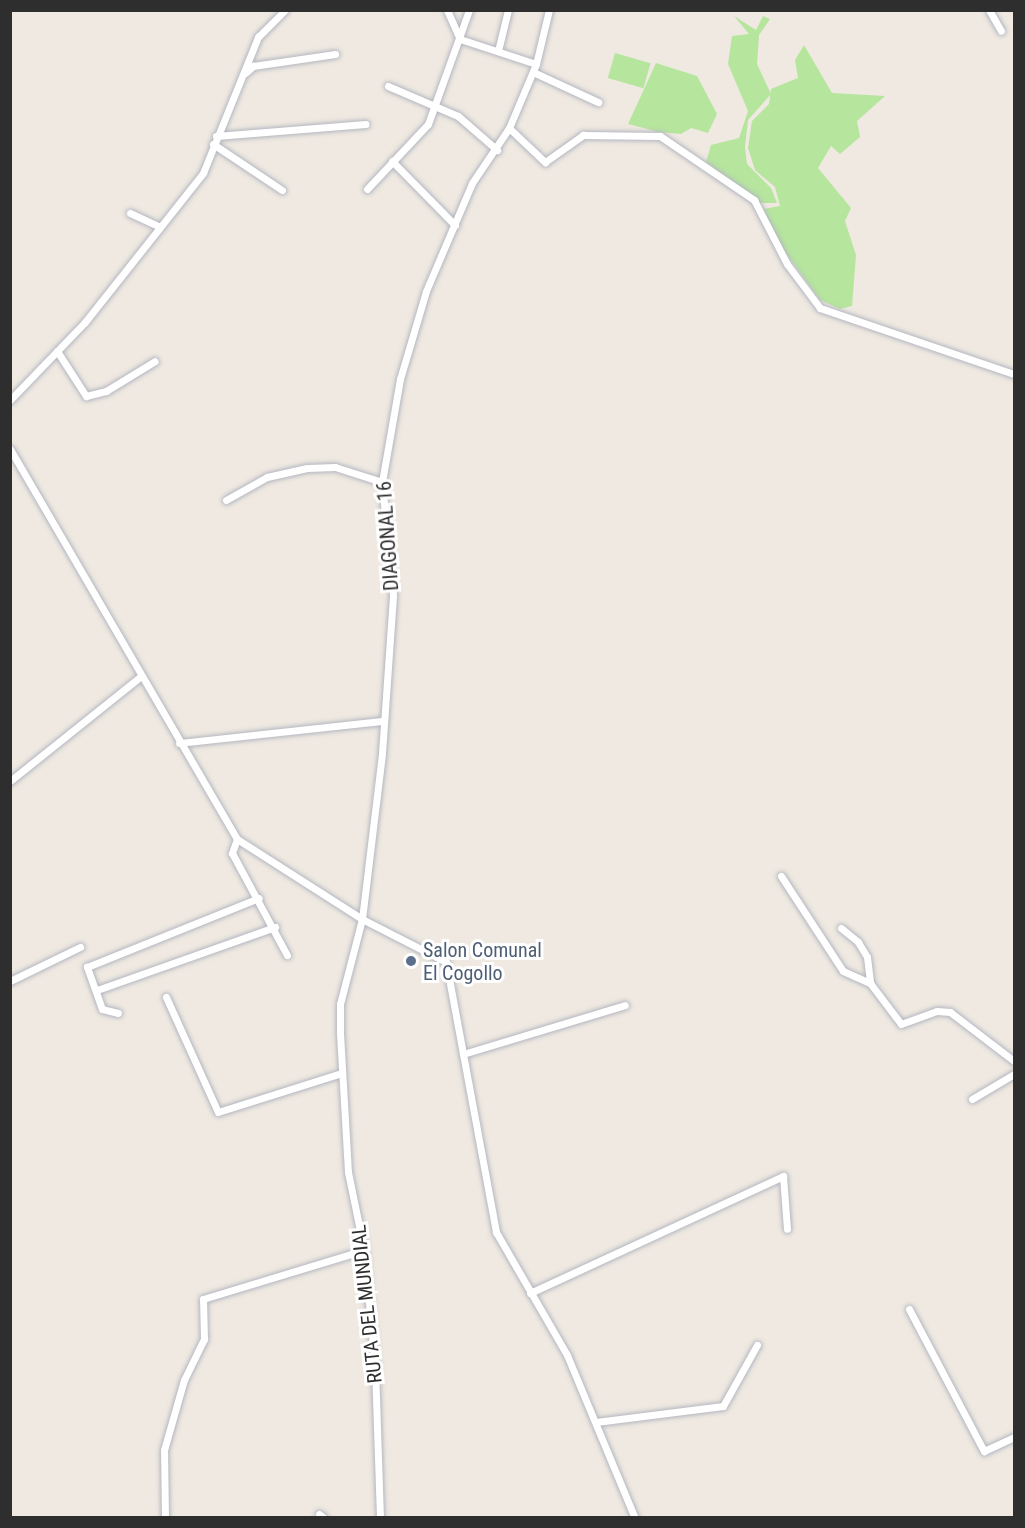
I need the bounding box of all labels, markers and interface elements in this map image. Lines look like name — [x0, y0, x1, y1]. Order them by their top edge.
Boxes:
street label: DIAGONAL 16 — [372, 480, 404, 592]
place label: Salon Comunal El Cogollo — [423, 938, 542, 985]
marker: Salon Comunal El Cogollo — [404, 954, 418, 968]
street label: RUTA DEL MUNDIAL — [347, 1223, 387, 1385]

